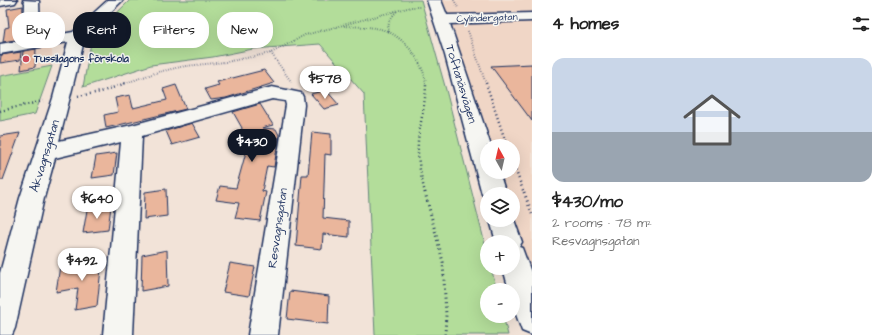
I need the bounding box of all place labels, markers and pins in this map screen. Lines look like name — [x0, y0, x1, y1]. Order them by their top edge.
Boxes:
place label: Tussilagons förskola — [33, 52, 130, 68]
marker: Tussilagons förskola — [21, 54, 31, 64]
pin: $578 — [301, 66, 349, 100]
pin: $430 — [228, 129, 276, 163]
pin: $640 — [73, 186, 121, 220]
pin: $492 — [58, 248, 106, 282]

